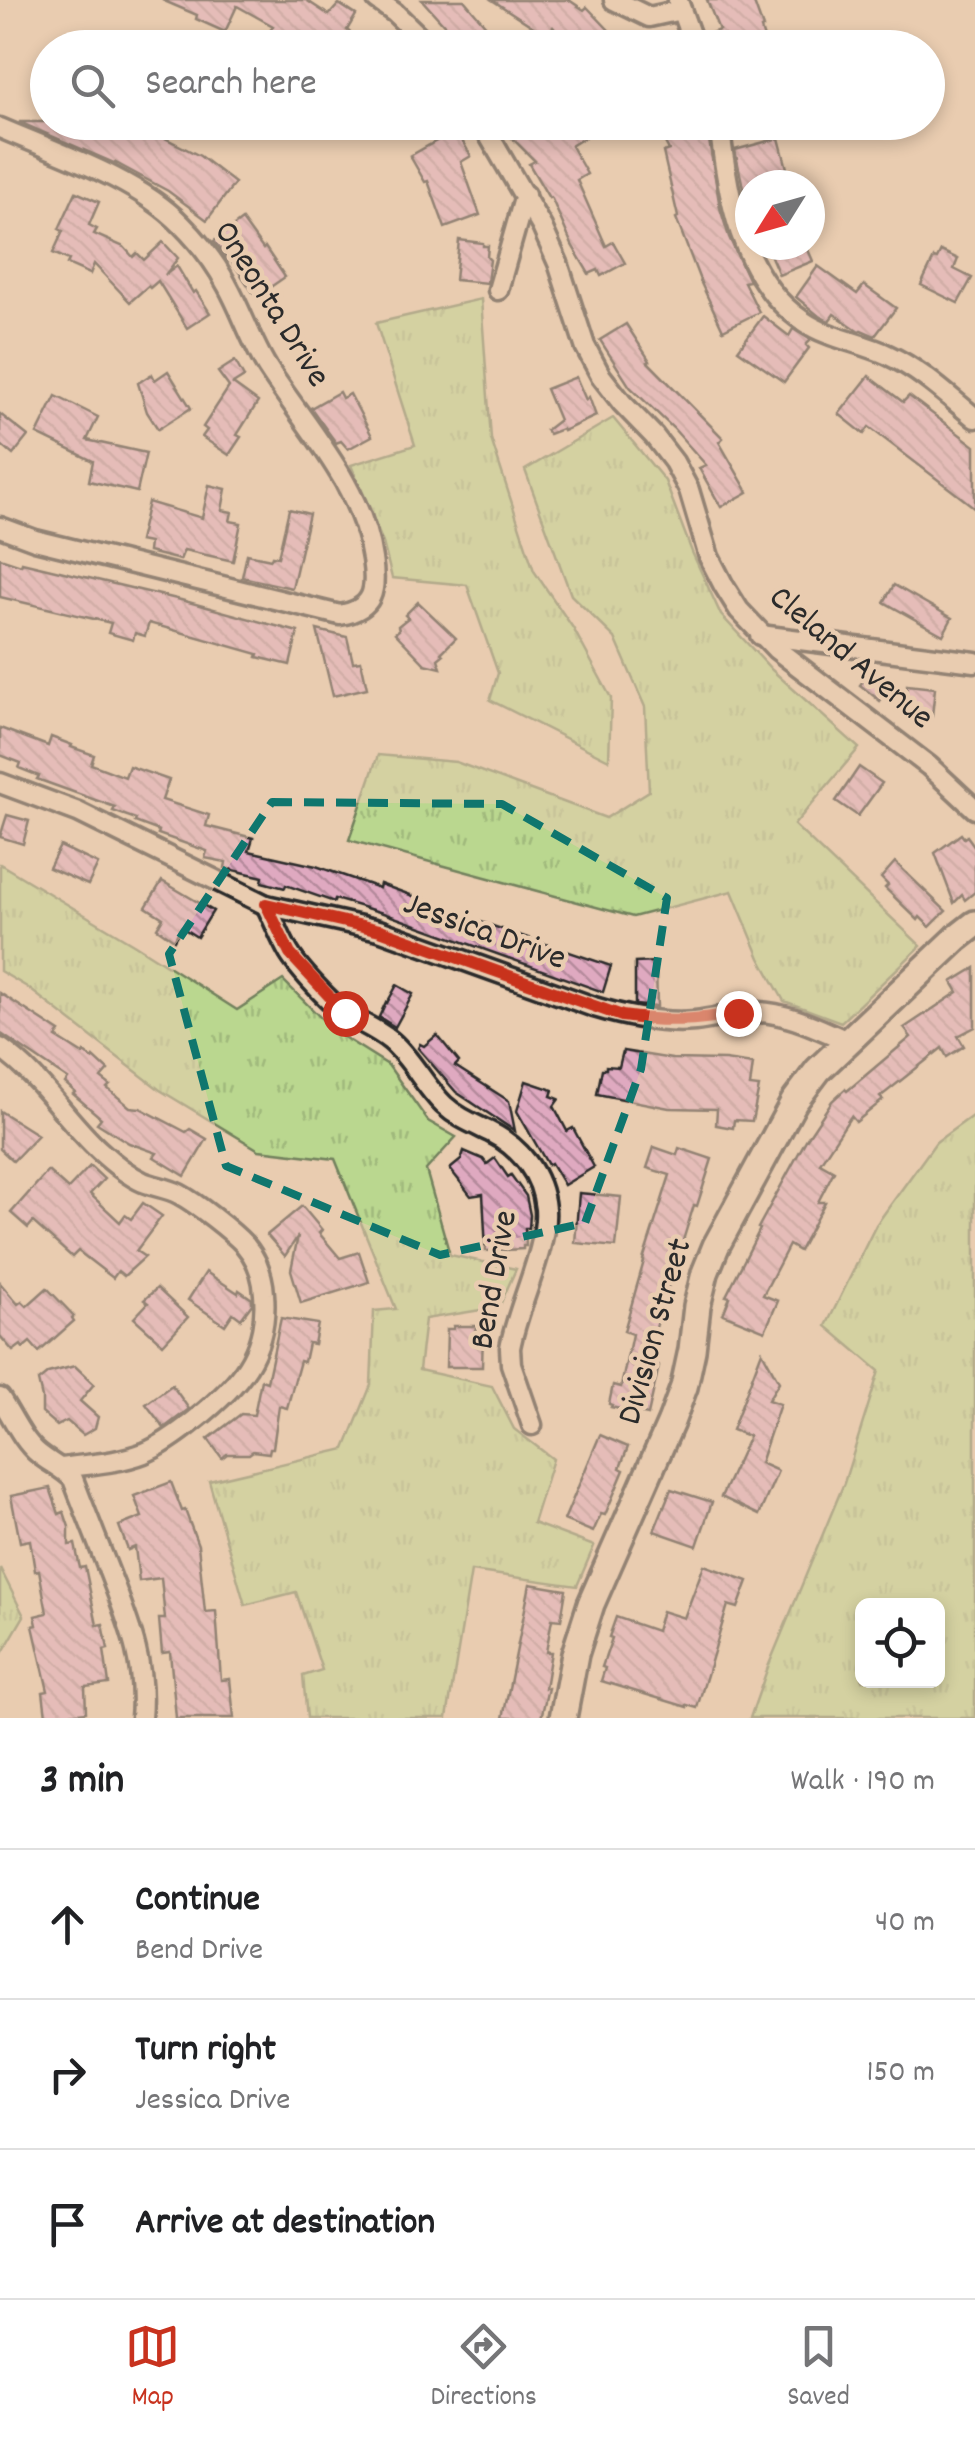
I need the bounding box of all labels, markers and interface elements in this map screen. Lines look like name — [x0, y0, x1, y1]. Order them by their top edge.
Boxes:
search box — [30, 30, 945, 140]
icon: search — [65, 58, 120, 113]
text: Search here — [145, 58, 317, 113]
north arrow — [735, 170, 825, 260]
street label: Oneonta Drive — [199, 212, 341, 398]
street label: Cleland Avenue — [757, 575, 943, 743]
street label: Jessica Drive — [396, 880, 572, 986]
route start — [323, 991, 369, 1037]
route end — [716, 991, 762, 1037]
street label: Bend Drive — [459, 1207, 533, 1353]
street label: Division Street — [607, 1233, 707, 1431]
map controls — [855, 1598, 945, 1688]
button: locate — [855, 1598, 945, 1688]
text: 3 min — [40, 1753, 124, 1813]
text: Walk · 190 m — [790, 1760, 935, 1806]
text: Continue — [135, 1874, 260, 1929]
icon: ahead — [40, 1897, 95, 1952]
text: 40 m — [875, 1901, 935, 1947]
text: Bend Drive — [135, 1929, 263, 1975]
text: Turn right — [135, 2024, 276, 2079]
icon: right — [40, 2047, 95, 2102]
text: 150 m — [866, 2051, 935, 2097]
text: Jessica Drive — [135, 2079, 290, 2125]
icon: arrive — [40, 2197, 95, 2252]
text: Arrive at destination — [135, 2197, 435, 2252]
tab: Map — [125, 2319, 180, 2419]
tab: Directions — [431, 2319, 537, 2419]
tab: Saved — [787, 2319, 850, 2419]

